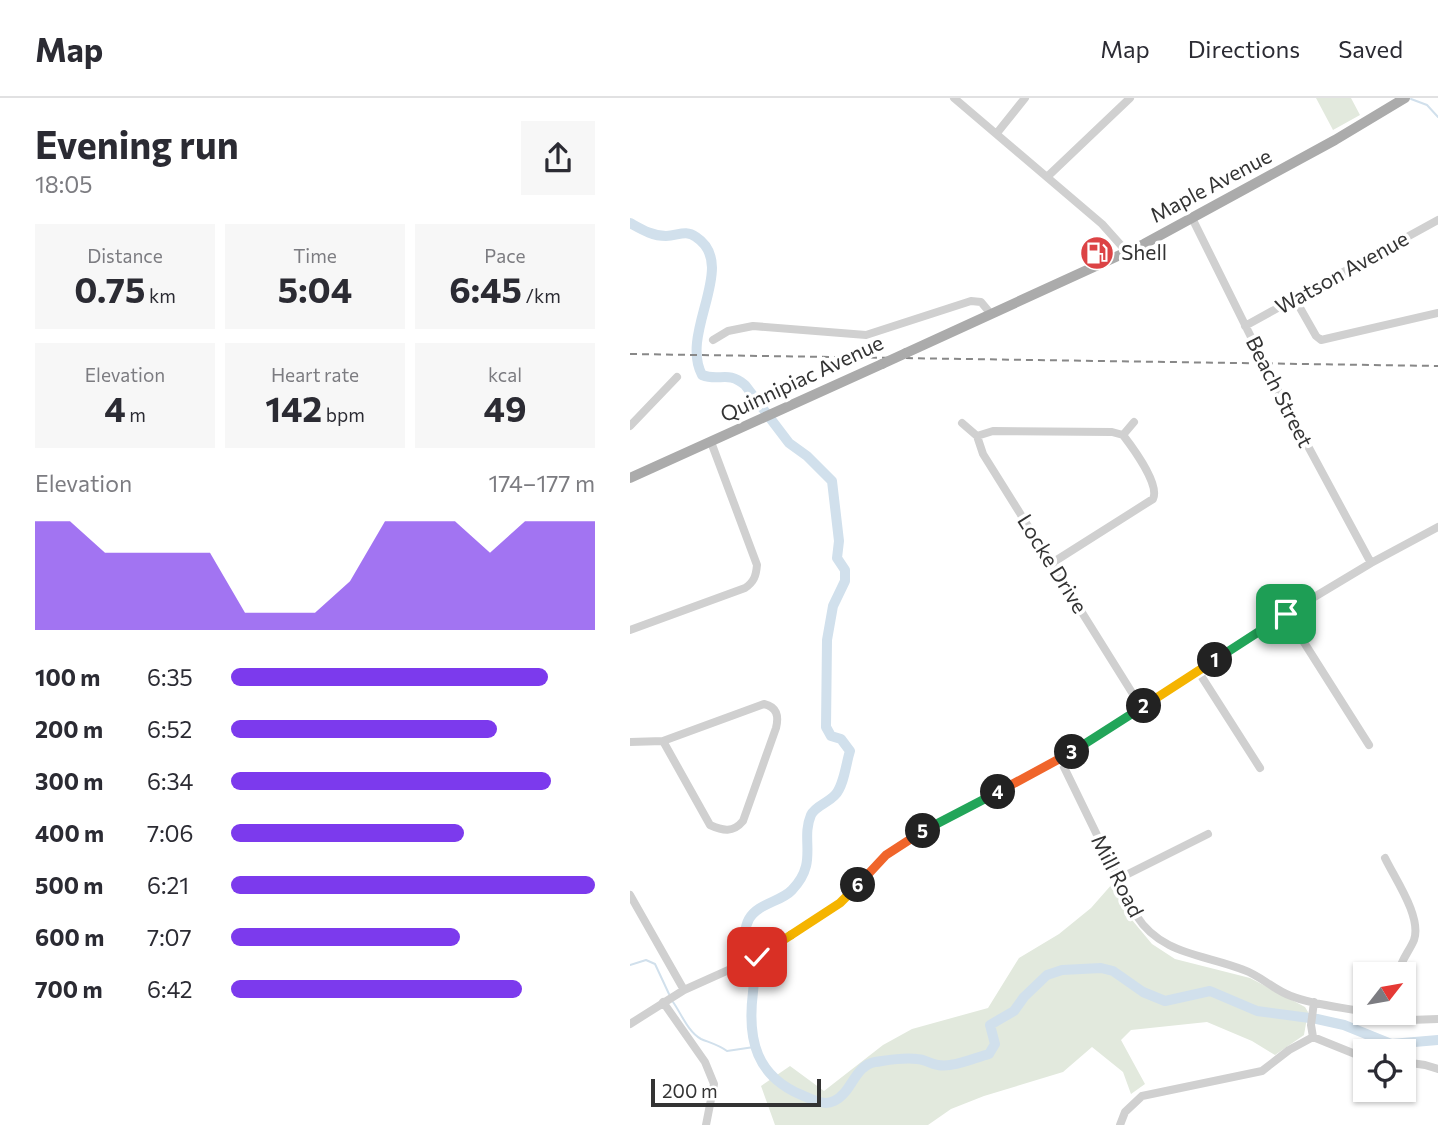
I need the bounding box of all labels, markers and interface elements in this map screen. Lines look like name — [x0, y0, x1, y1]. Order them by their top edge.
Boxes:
text: Map — [35, 28, 103, 69]
text: Map — [1100, 34, 1150, 63]
text: Directions — [1188, 34, 1300, 63]
text: Saved — [1338, 34, 1403, 63]
text: Evening run — [35, 120, 239, 167]
button: share — [521, 121, 595, 195]
street label: Maple Avenue — [1145, 142, 1275, 227]
text: 18:05 — [35, 170, 92, 198]
street label: Watson Avenue — [1270, 225, 1412, 319]
fuel station icon: Shell — [1078, 234, 1116, 272]
place label: Shell — [1121, 239, 1167, 264]
text: Distance — [87, 244, 163, 267]
text: Time — [293, 244, 337, 267]
text: Pace — [484, 244, 526, 267]
text: 0.75 — [74, 267, 145, 310]
text: 5:04 — [278, 267, 352, 310]
text: 6:45 — [449, 267, 522, 310]
text: km — [145, 284, 176, 307]
text: /km — [522, 284, 561, 307]
street label: Quinnipiac Avenue — [716, 329, 887, 426]
street label: Beach Street — [1242, 332, 1319, 451]
text: Elevation — [85, 363, 165, 386]
text: Heart rate — [271, 363, 359, 386]
text: kcal — [488, 363, 522, 386]
text: 4 — [104, 386, 126, 429]
text: 142 — [265, 386, 322, 429]
text: 49 — [483, 386, 527, 429]
text: m — [126, 403, 146, 426]
text: bpm — [322, 403, 365, 426]
text: Elevation — [35, 469, 132, 497]
text: 174–177 m — [488, 469, 595, 497]
street label: Locke Drive — [1013, 509, 1093, 617]
pin — [1256, 584, 1316, 644]
icon: arrive — [1267, 595, 1305, 633]
pin: 1 — [1198, 642, 1232, 678]
text: 1 — [1210, 648, 1219, 671]
text: 100 m — [35, 663, 100, 691]
text: 6:35 — [147, 663, 193, 691]
pin: 2 — [1126, 688, 1162, 724]
text: 2 — [1138, 694, 1149, 717]
text: 200 m — [35, 715, 103, 743]
text: 6:52 — [147, 715, 192, 743]
pin: 3 — [1054, 734, 1090, 770]
text: 3 — [1066, 740, 1077, 763]
text: 300 m — [35, 767, 103, 795]
text: 6:34 — [147, 767, 193, 795]
pin: 4 — [980, 774, 1016, 810]
text: 4 — [992, 780, 1003, 803]
pin: 5 — [906, 814, 940, 848]
text: 400 m — [35, 819, 104, 847]
text: 7:06 — [147, 819, 194, 847]
text: 5 — [917, 819, 928, 842]
street label: Mill Road — [1087, 830, 1150, 921]
pin: 6 — [840, 868, 876, 902]
text: 500 m — [35, 871, 103, 899]
text: 6:21 — [147, 871, 189, 899]
text: 6 — [852, 873, 863, 896]
text: 600 m — [35, 923, 104, 951]
text: 7:07 — [147, 923, 192, 951]
pin — [727, 927, 787, 987]
icon: check — [738, 938, 776, 976]
north arrow — [1353, 962, 1416, 1026]
map controls — [1353, 962, 1416, 1102]
text: 700 m — [35, 975, 103, 1003]
text: 6:42 — [147, 975, 193, 1003]
button: locate — [1353, 1039, 1416, 1102]
scale bar — [651, 1076, 821, 1108]
text: 200 m — [662, 1079, 718, 1102]

